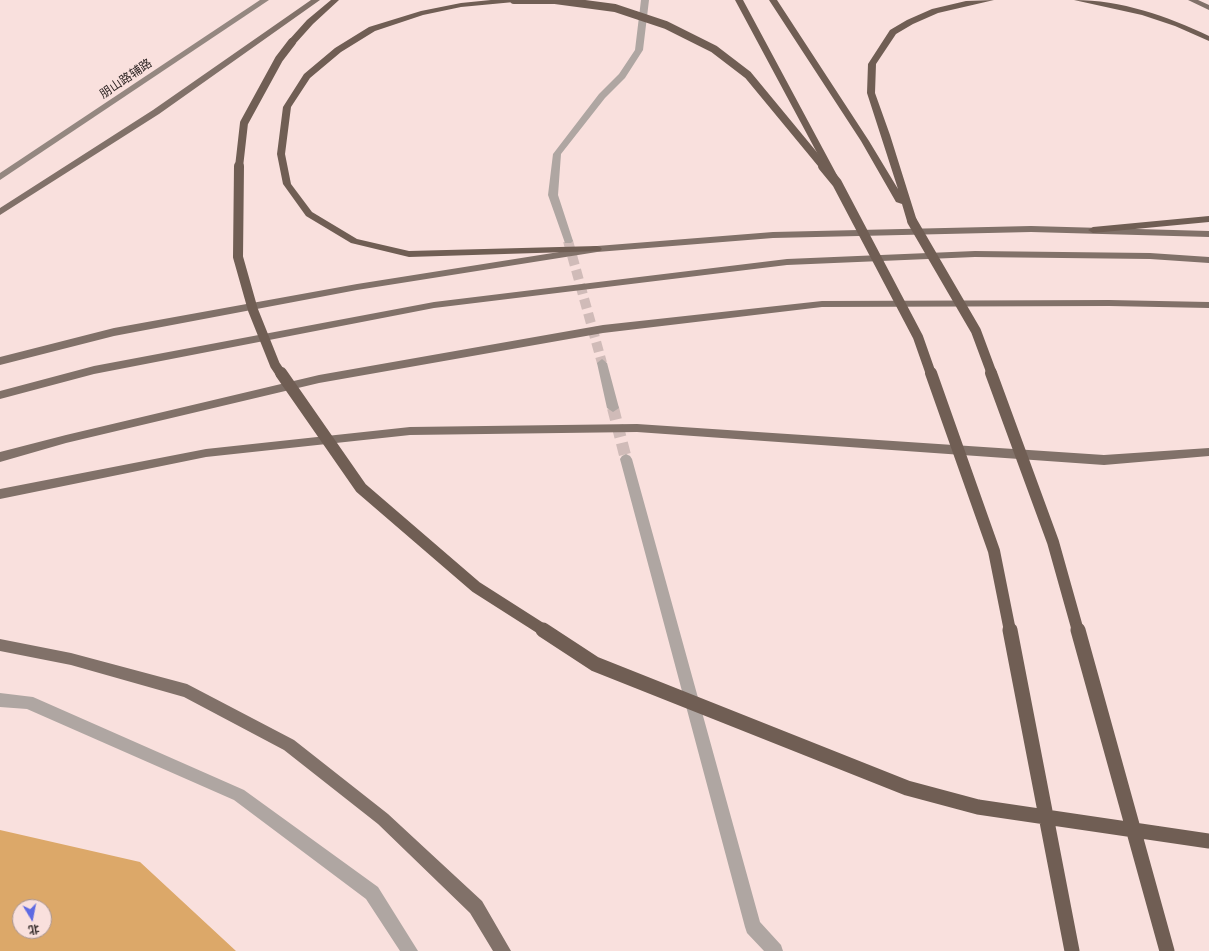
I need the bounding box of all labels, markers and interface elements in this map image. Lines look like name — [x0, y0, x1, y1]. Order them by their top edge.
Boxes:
street label: 朋山路辅路 — [97, 56, 155, 102]
north arrow — [12, 899, 52, 939]
text: 北 — [27, 922, 41, 938]

